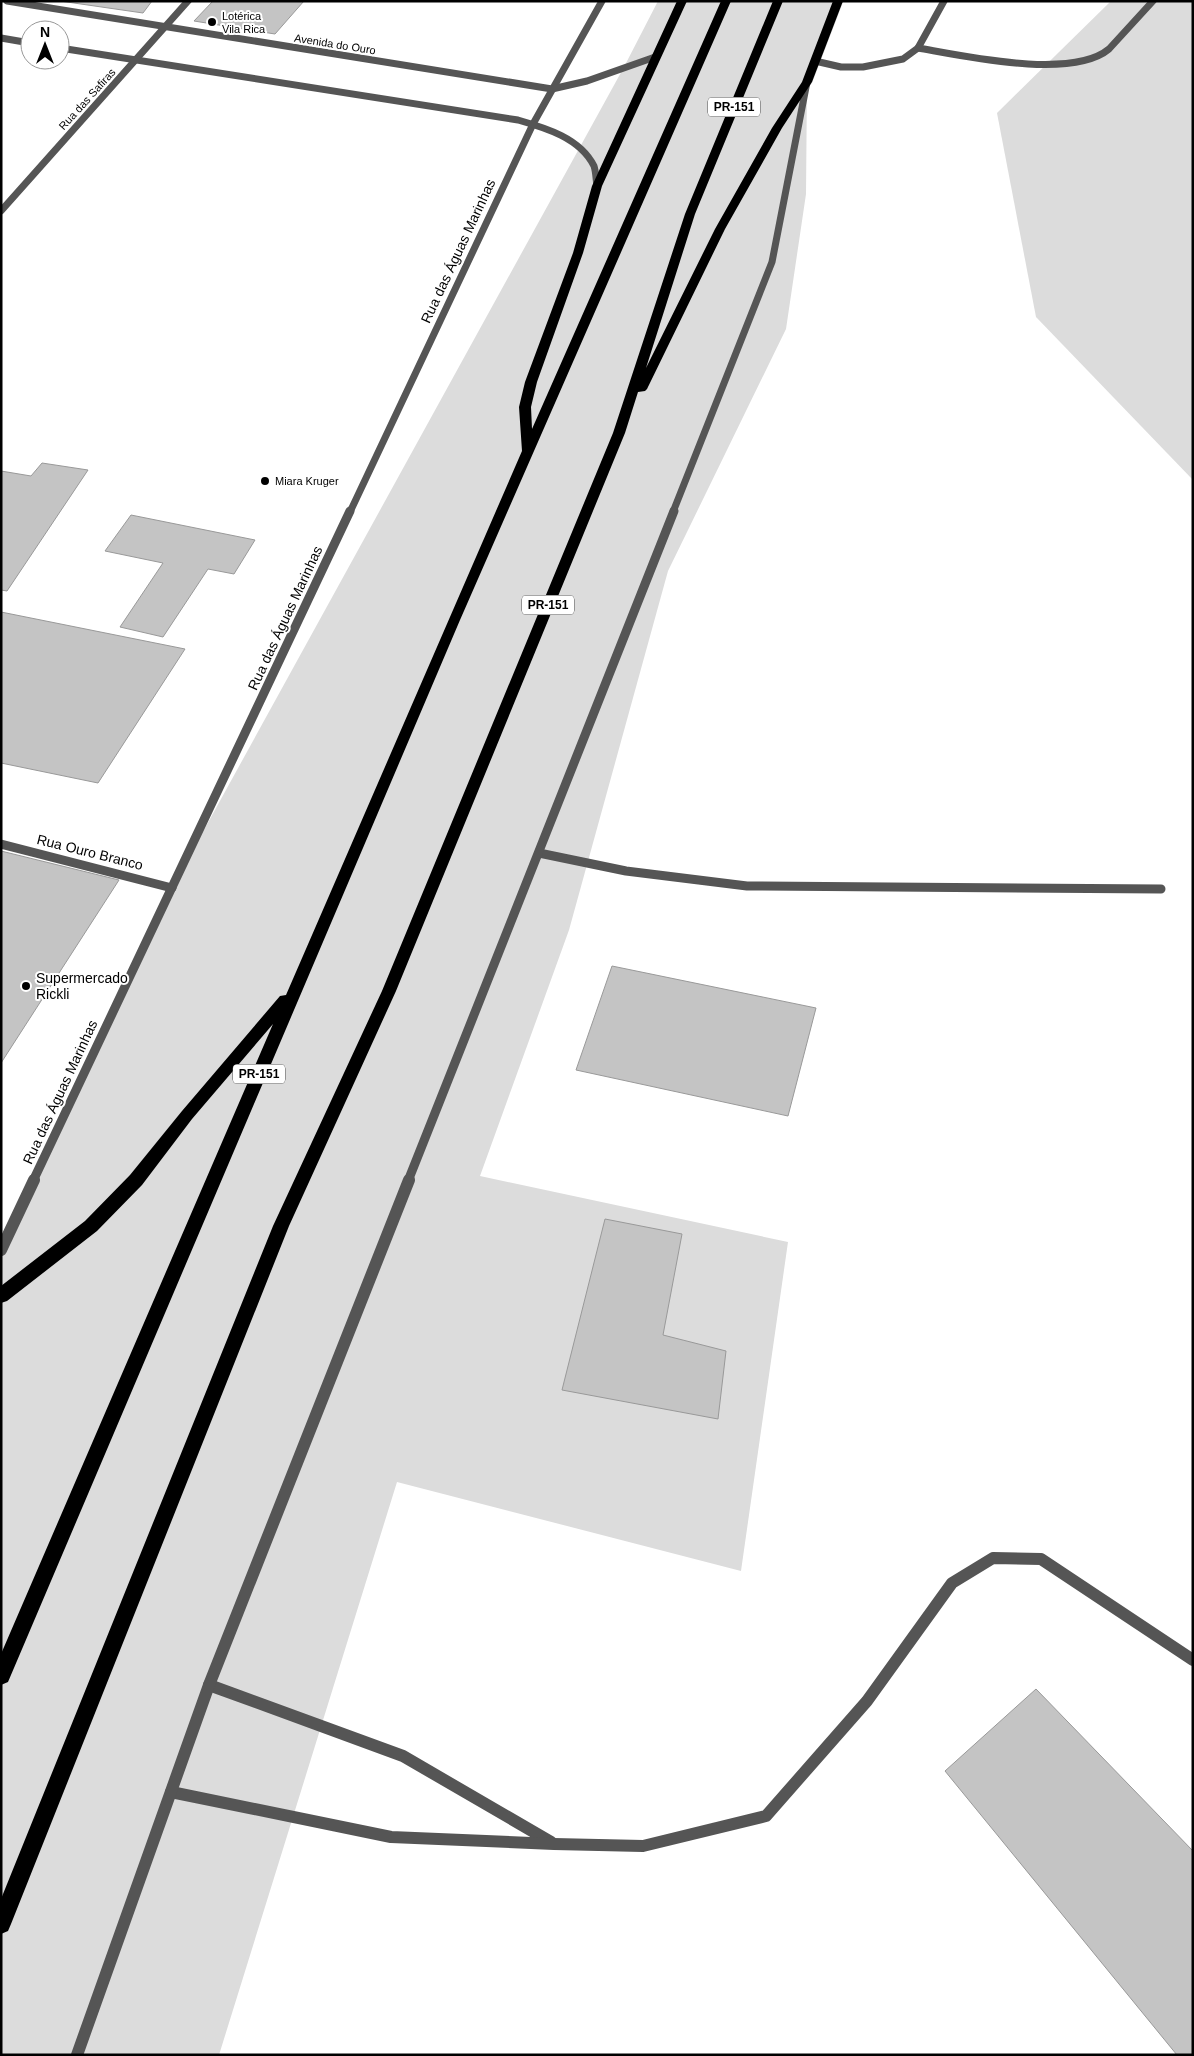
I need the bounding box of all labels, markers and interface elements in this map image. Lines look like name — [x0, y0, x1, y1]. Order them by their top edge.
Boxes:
place label: Lotérica Vila Rica — [222, 10, 266, 35]
marker: Lotérica Vila Rica — [206, 16, 218, 28]
north arrow — [20, 20, 70, 70]
text: N — [40, 24, 50, 40]
street label: Avenida do Ouro — [293, 32, 377, 56]
street label: Rua das Safiras — [56, 66, 118, 132]
road number: PR-151 — [708, 98, 760, 116]
street label: Rua das Águas Marinhas — [418, 176, 498, 326]
marker: Miara Kruger — [259, 475, 271, 487]
place label: Miara Kruger — [275, 475, 339, 487]
street label: Rua das Águas Marinhas — [245, 543, 325, 693]
road number: PR-151 — [522, 596, 574, 614]
street label: Rua Ouro Branco — [35, 831, 145, 873]
place label: Supermercado Rickli — [36, 970, 128, 1002]
marker: Supermercado Rickli — [20, 980, 32, 992]
street label: Rua das Águas Marinhas — [20, 1017, 100, 1167]
road number: PR-151 — [233, 1064, 285, 1084]

